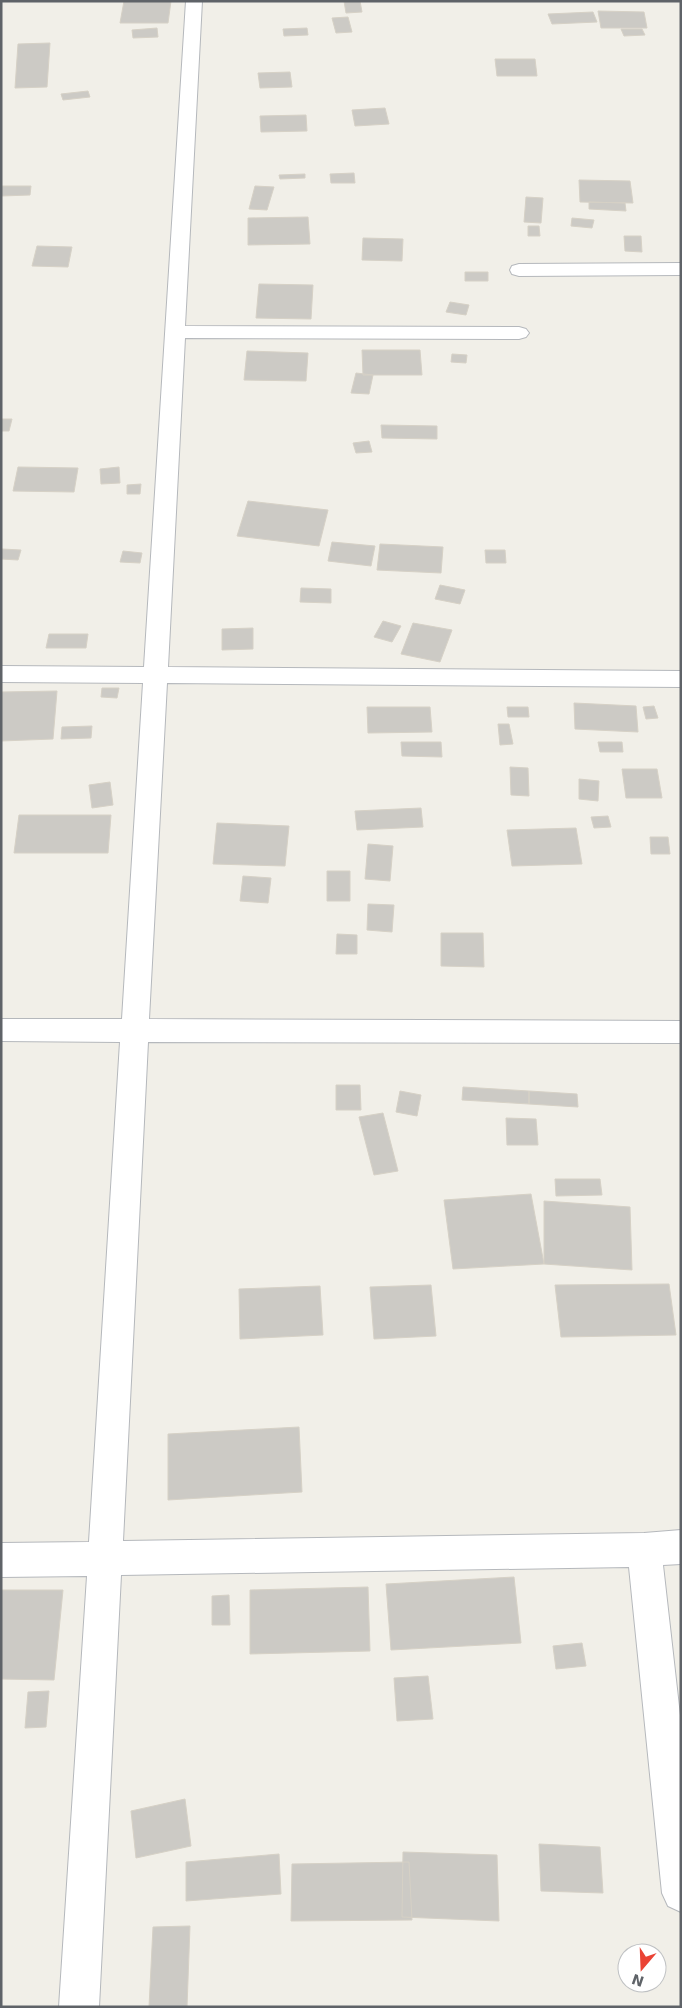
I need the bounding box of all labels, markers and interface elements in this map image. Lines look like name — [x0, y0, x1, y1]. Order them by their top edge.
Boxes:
north arrow — [617, 1943, 667, 1993]
text: N — [630, 1971, 646, 1990]

